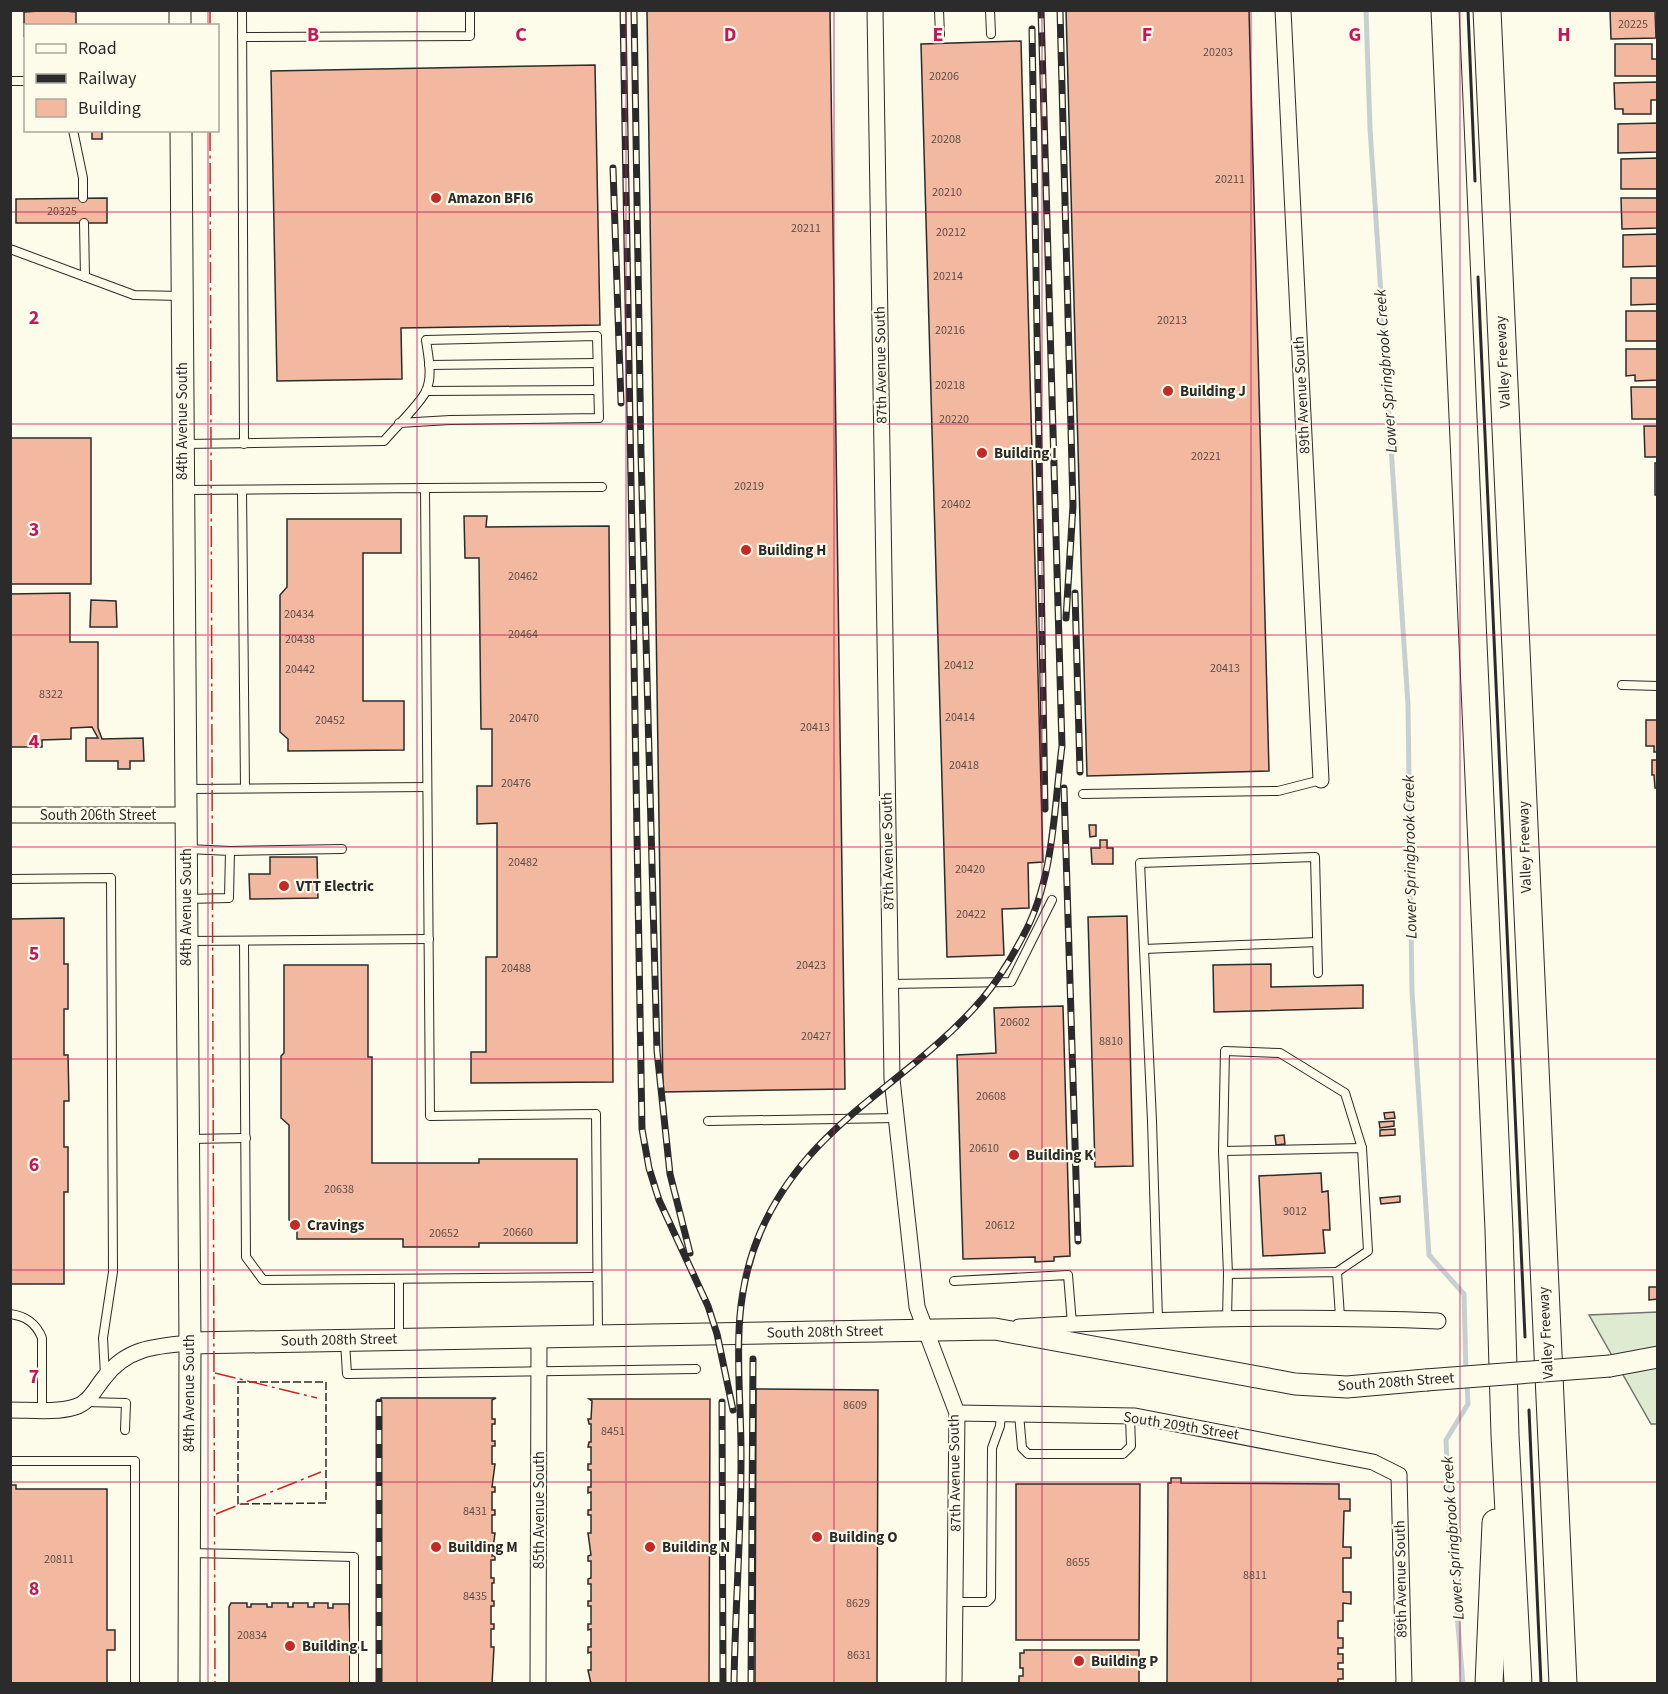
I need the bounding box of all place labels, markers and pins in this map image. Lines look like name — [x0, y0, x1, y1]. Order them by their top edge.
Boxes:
place label: Amazon BFI6 — [447, 188, 533, 209]
marker: Amazon BFI6 — [429, 191, 443, 205]
place label: Building J — [1180, 381, 1246, 402]
marker: Building J — [1161, 384, 1175, 398]
place label: Building I — [994, 443, 1057, 464]
marker: Building I — [975, 446, 989, 460]
place label: Building H — [758, 540, 826, 561]
marker: Building H — [739, 543, 753, 557]
place label: VTT Electric — [295, 876, 374, 897]
marker: VTT Electric — [277, 879, 291, 893]
place label: Building K — [1026, 1145, 1094, 1166]
marker: Building K — [1007, 1148, 1021, 1162]
place label: Cravings — [307, 1215, 365, 1236]
marker: Cravings — [288, 1218, 302, 1232]
place label: Building O — [829, 1527, 898, 1548]
marker: Building O — [810, 1530, 824, 1544]
place label: Building M — [448, 1537, 518, 1558]
place label: Building N — [662, 1537, 730, 1558]
marker: Building M — [429, 1540, 443, 1554]
marker: Building N — [643, 1540, 657, 1554]
place label: Building L — [302, 1636, 368, 1657]
marker: Building L — [283, 1639, 297, 1653]
place label: Building P — [1091, 1651, 1158, 1672]
marker: Building P — [1072, 1654, 1086, 1668]

